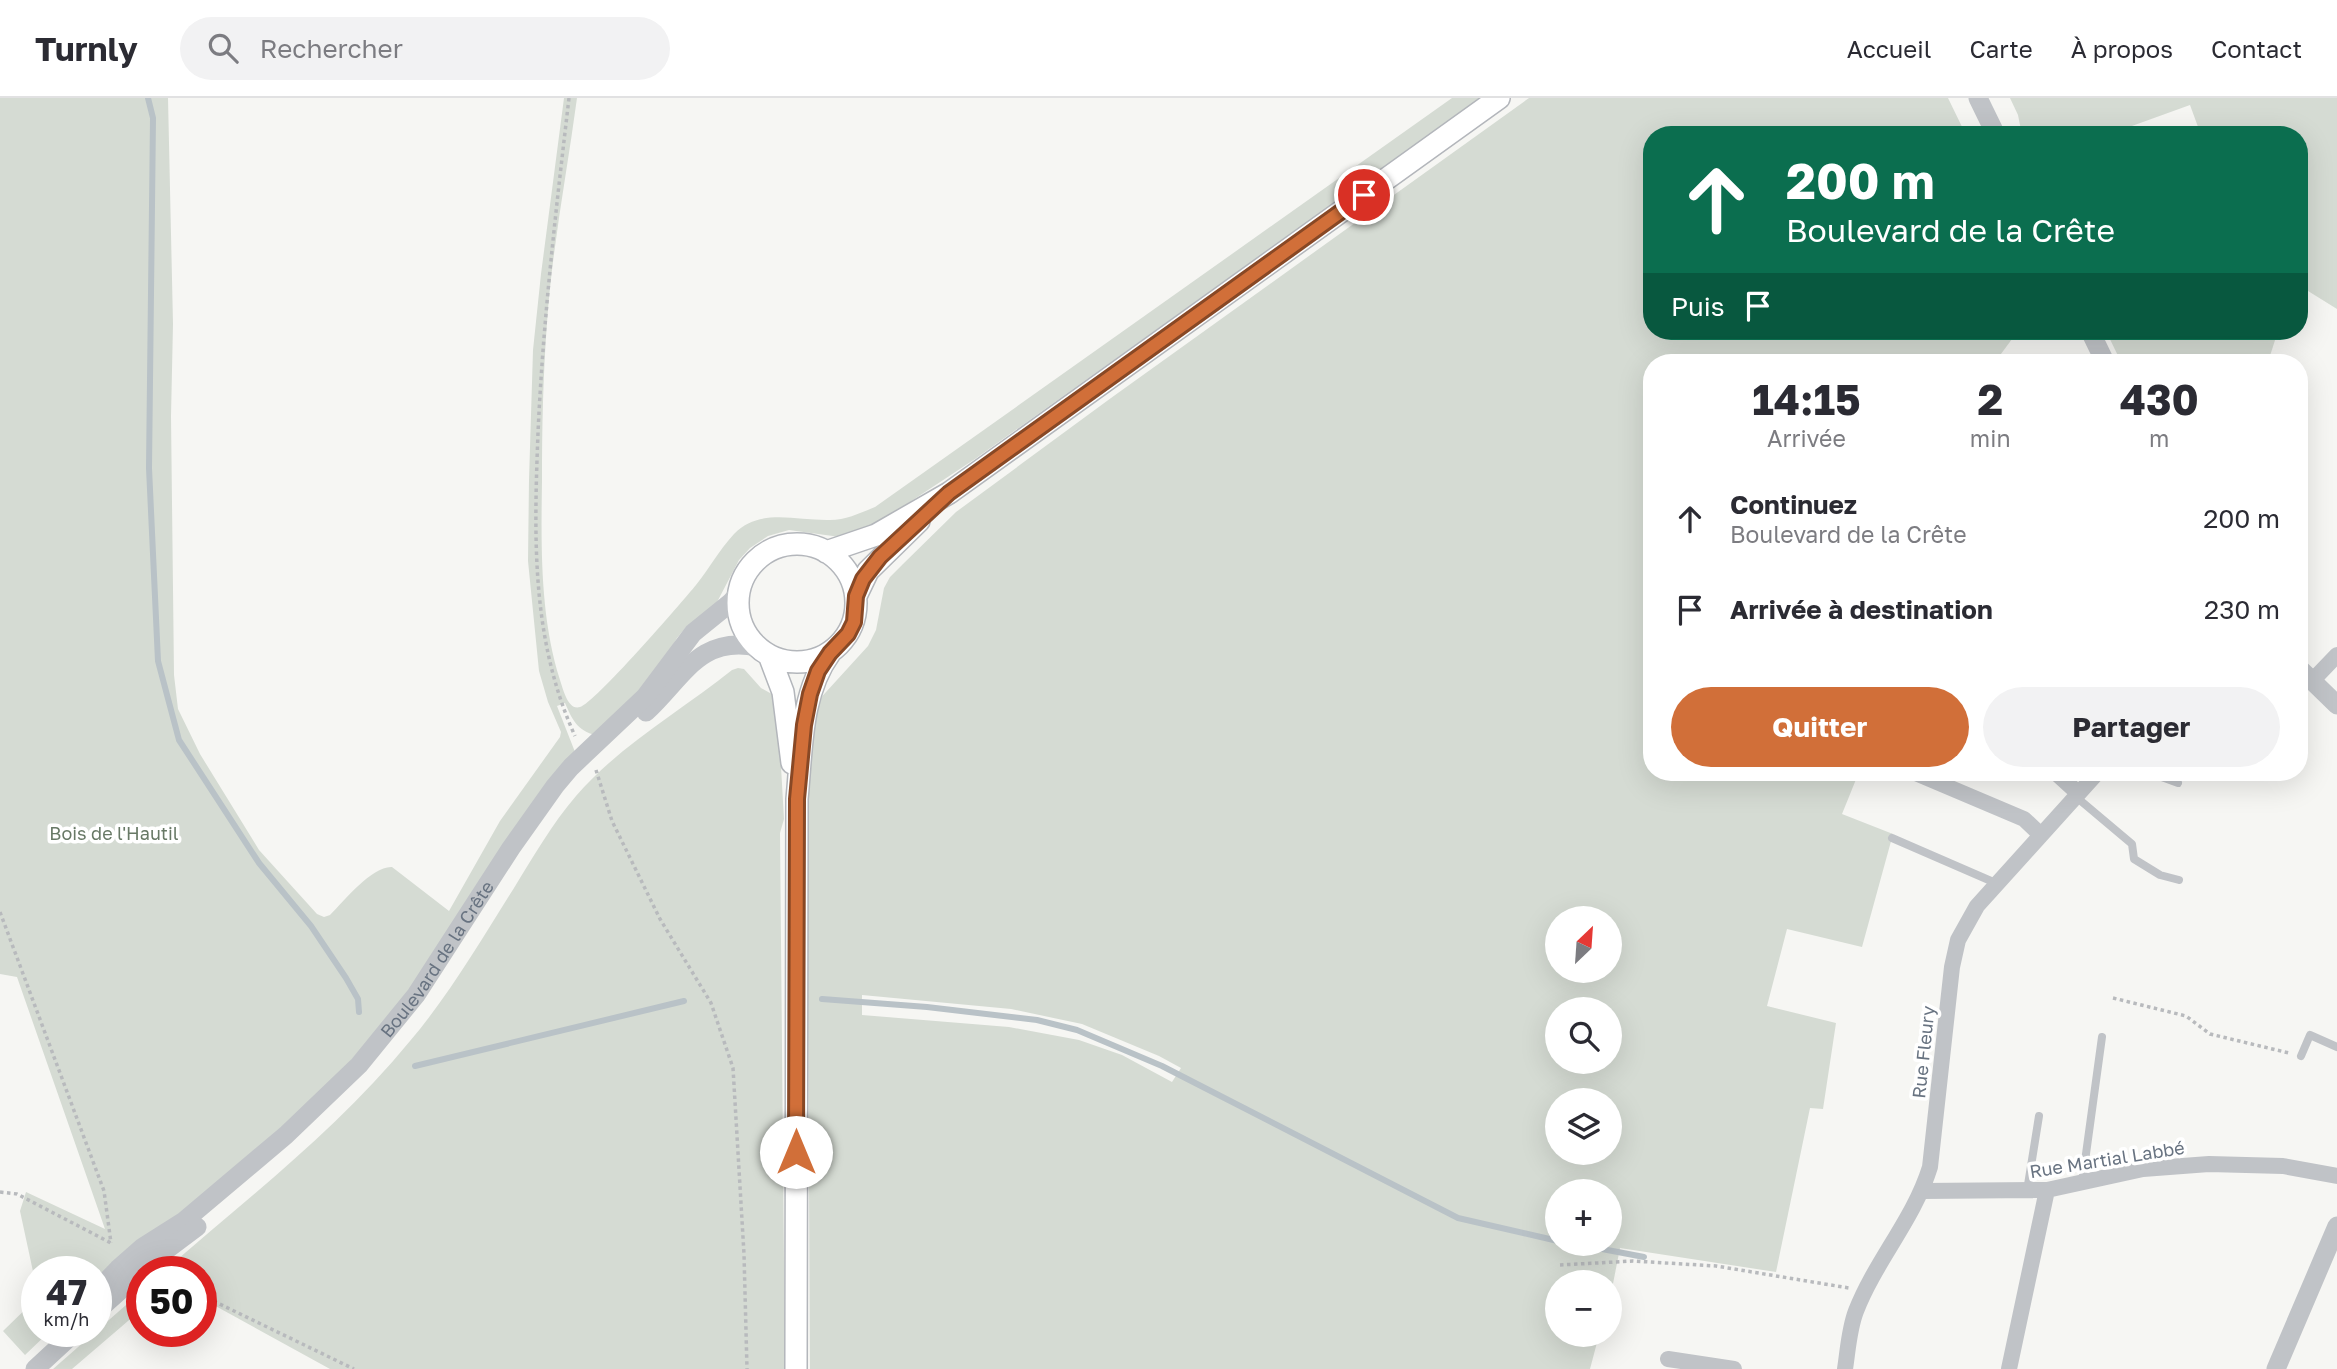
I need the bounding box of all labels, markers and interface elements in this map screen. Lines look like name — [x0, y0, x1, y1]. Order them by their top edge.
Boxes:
search box — [180, 17, 670, 80]
text: Turnly — [35, 29, 138, 68]
icon: search — [204, 29, 242, 67]
text: Rechercher — [260, 33, 403, 64]
text: Accueil — [1847, 34, 1931, 63]
text: Carte — [1969, 34, 2033, 63]
text: À propos — [2071, 34, 2173, 63]
text: Contact — [2211, 34, 2302, 63]
text: 200 m — [1786, 151, 1935, 210]
icon: ahead — [1671, 154, 1762, 245]
pin — [1334, 165, 1394, 225]
icon: arrive — [1345, 176, 1383, 214]
text: Boulevard de la Crête — [1786, 211, 2115, 249]
icon: arrive — [1739, 287, 1777, 325]
text: Puis — [1671, 291, 1725, 322]
text: 14:15 — [1752, 374, 1861, 424]
text: 2 — [1977, 374, 2003, 424]
text: 430 — [2120, 374, 2199, 424]
text: Arrivée — [1767, 424, 1846, 452]
text: min — [1970, 424, 2011, 452]
text: m — [2149, 424, 2169, 452]
text: Continuez — [1730, 489, 1857, 520]
icon: ahead — [1671, 500, 1709, 538]
text: 200 m — [2203, 503, 2280, 534]
text: Boulevard de la Crête — [1730, 520, 1967, 548]
icon: arrive — [1671, 591, 1709, 629]
text: Arrivée à destination — [1730, 594, 1993, 625]
text: 230 m — [2204, 594, 2280, 625]
button: Quitter — [1671, 687, 1969, 767]
button: Partager — [1983, 687, 2280, 767]
park label: Bois de l'Hautil — [49, 822, 179, 844]
street label: Boulevard de la Crête — [375, 876, 498, 1042]
north arrow — [1545, 906, 1622, 984]
map controls — [1545, 906, 1622, 1347]
button: search — [1545, 997, 1622, 1074]
street label: Rue Fleury — [1907, 1005, 1939, 1099]
button: layers — [1545, 1088, 1622, 1165]
position arrow — [759, 1115, 833, 1189]
street label: Rue Martial Labbé — [2028, 1136, 2186, 1182]
button: + — [1545, 1179, 1622, 1256]
speed limit sign: 50 — [126, 1256, 217, 1347]
button: − — [1545, 1270, 1622, 1347]
text: 47 — [46, 1271, 87, 1313]
text: km/h — [44, 1308, 89, 1330]

